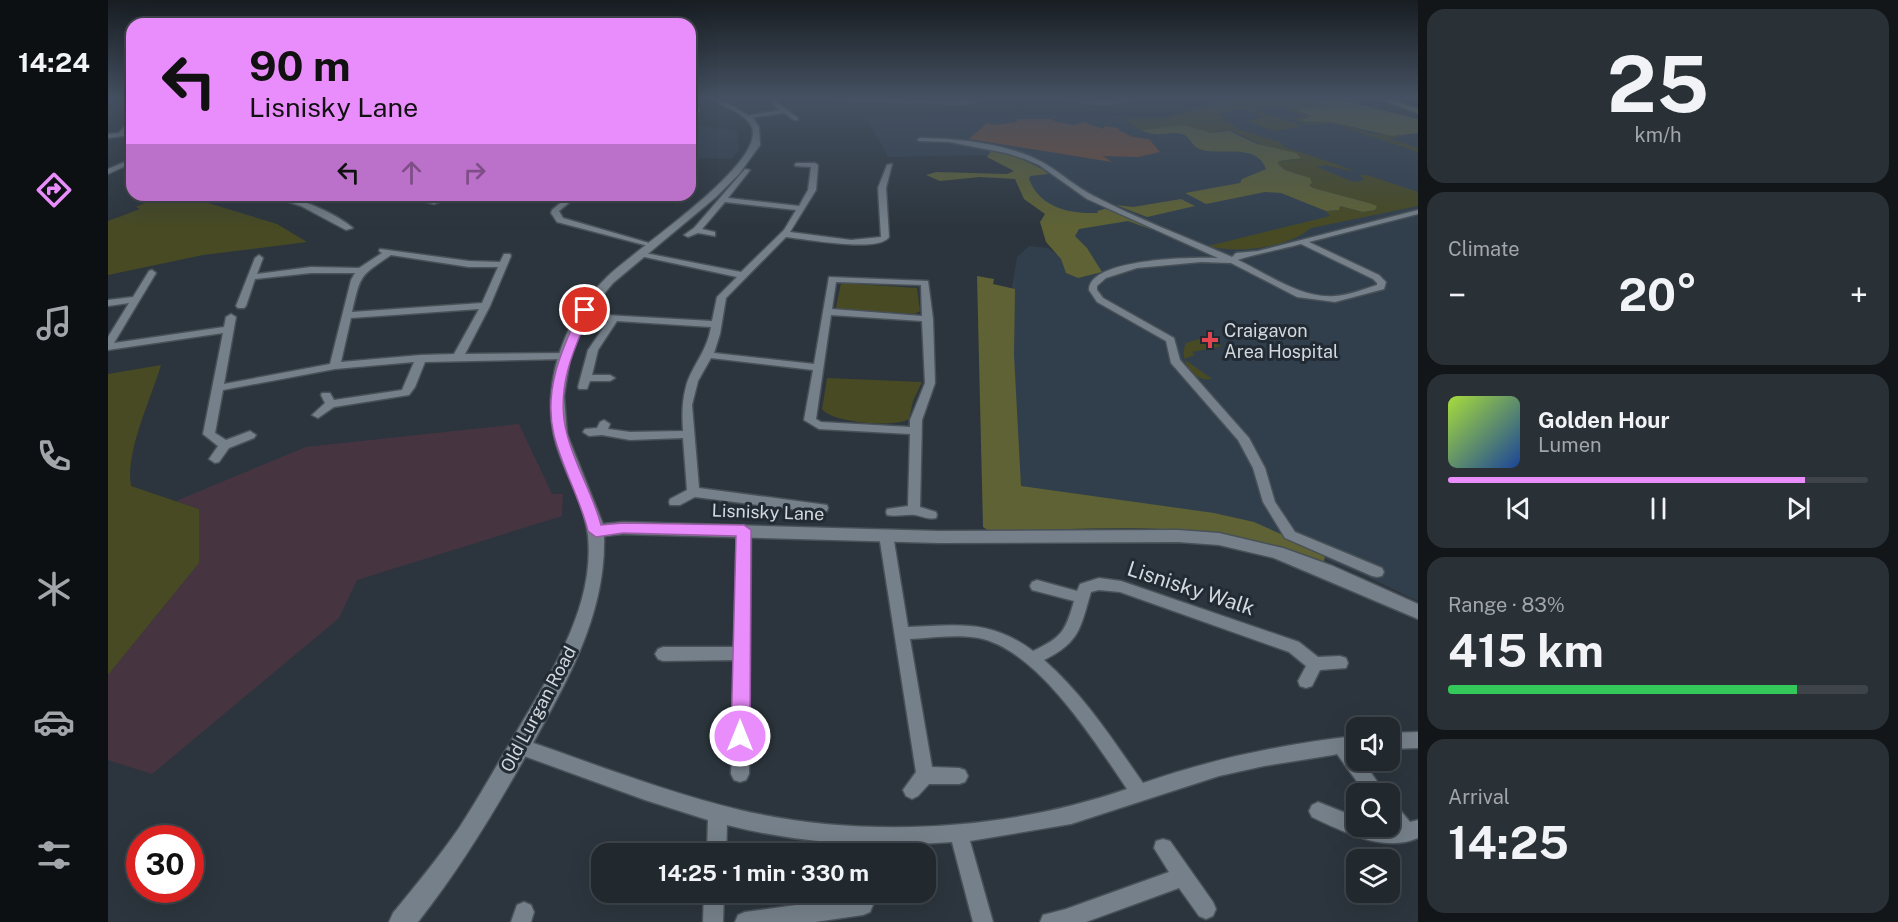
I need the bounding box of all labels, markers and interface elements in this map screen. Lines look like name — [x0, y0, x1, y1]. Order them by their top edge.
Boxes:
text: 25 — [1607, 38, 1709, 130]
text: 90 m — [249, 41, 351, 90]
icon: left — [150, 42, 228, 120]
text: 14:24 — [18, 46, 90, 78]
text: Lisnisky Lane — [249, 91, 418, 123]
text: km/h — [1634, 123, 1682, 147]
icon: left — [332, 156, 365, 189]
icon: ahead — [395, 156, 428, 189]
icon: right — [458, 156, 491, 189]
icon: directions — [33, 169, 75, 211]
text: Climate — [1448, 237, 1520, 261]
text: 20° — [1619, 268, 1697, 321]
text: − — [1448, 276, 1466, 314]
text: + — [1850, 276, 1868, 314]
pin — [559, 284, 610, 335]
icon: arrive — [568, 293, 601, 326]
icon: music — [33, 302, 75, 344]
place label: Craigavon Area Hospital — [1224, 320, 1339, 362]
marker: Craigavon Area Hospital — [1201, 331, 1219, 349]
text: Golden Hour — [1538, 407, 1669, 433]
text: Lumen — [1538, 433, 1602, 457]
icon: phone — [33, 435, 75, 477]
icon: previous — [1502, 492, 1535, 525]
icon: pause — [1642, 492, 1675, 525]
icon: next — [1782, 492, 1815, 525]
street label: Lisnisky Lane — [711, 500, 825, 524]
street label: Lisnisky Walk — [1124, 556, 1258, 620]
icon: climate — [33, 568, 75, 610]
text: Range · 83% — [1448, 593, 1565, 617]
text: 415 km — [1448, 624, 1604, 677]
street label: Old Lurgan Road — [496, 643, 580, 775]
icon: car — [33, 701, 75, 743]
position arrow — [708, 704, 772, 768]
map controls — [1346, 717, 1400, 903]
button: sound — [1346, 717, 1400, 771]
button: search — [1346, 783, 1400, 837]
text: Arrival — [1448, 785, 1510, 809]
text: 14:25 — [1448, 816, 1569, 869]
speed limit sign: 30 — [126, 825, 204, 903]
icon: filters — [33, 834, 75, 876]
button: layers — [1346, 849, 1400, 903]
text: 14:25 · 1 min · 330 m — [658, 860, 869, 886]

